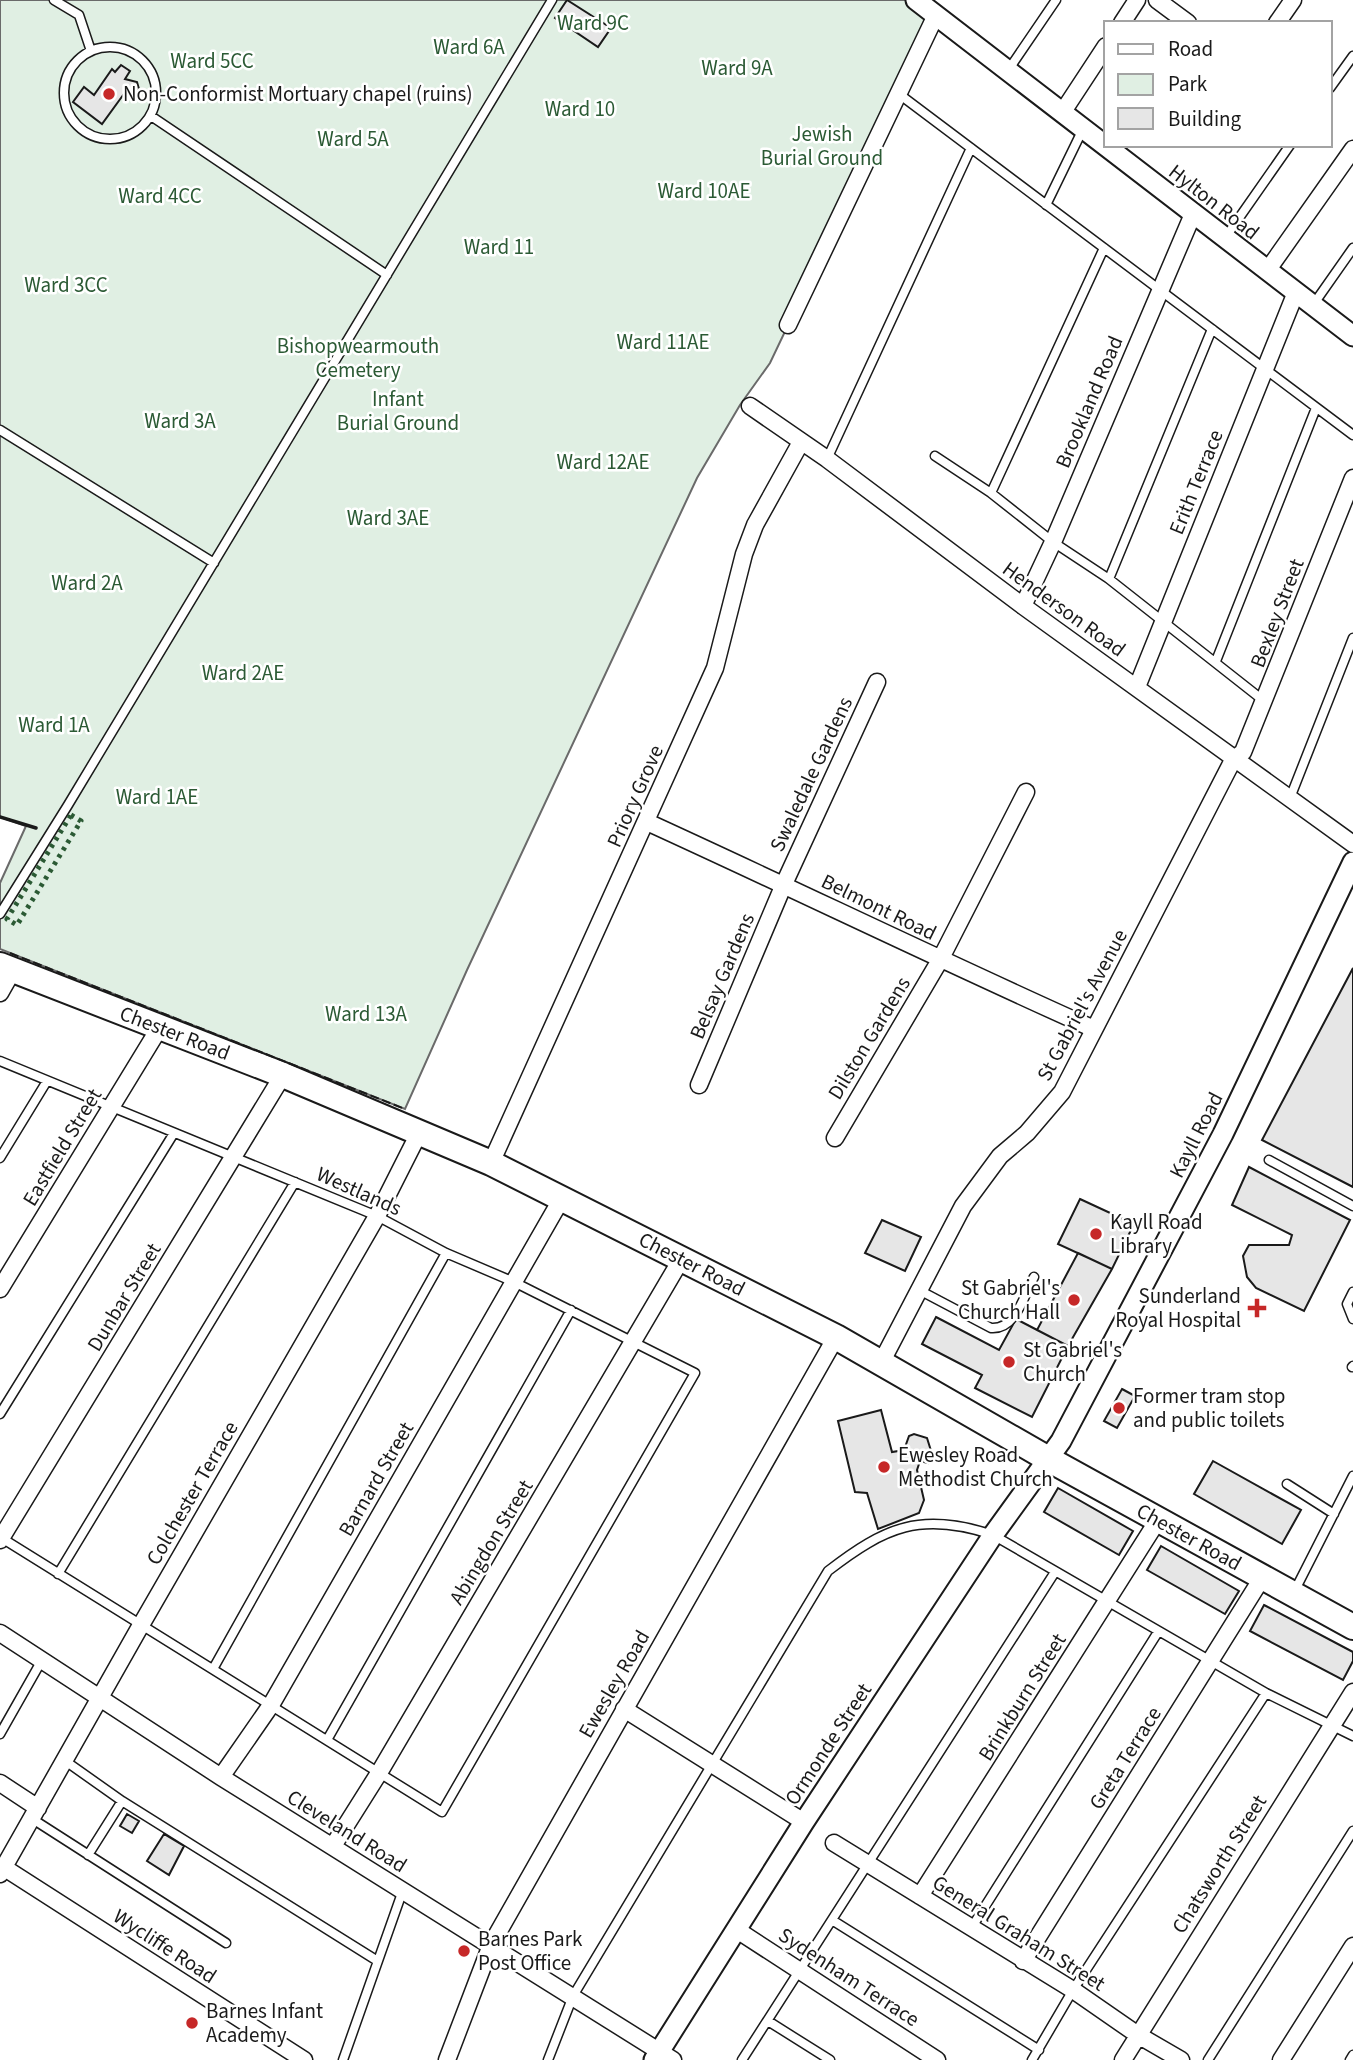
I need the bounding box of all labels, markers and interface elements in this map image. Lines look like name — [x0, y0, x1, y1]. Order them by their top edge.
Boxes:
park label: Ward 9C — [557, 8, 629, 38]
legend — [1104, 21, 1332, 147]
park label: Ward 6A — [433, 32, 505, 62]
text: Road — [1168, 34, 1213, 64]
park label: Ward 5CC — [170, 46, 254, 76]
park label: Ward 9A — [701, 53, 773, 83]
text: Park — [1168, 69, 1208, 99]
place label: Non-Conformist Mortuary chapel (ruins) — [123, 79, 473, 109]
marker: Non-Conformist Mortuary chapel (ruins) — [101, 86, 117, 102]
park label: Ward 10 — [545, 94, 615, 124]
text: Building — [1168, 104, 1242, 134]
park label: Jewish Burial Ground — [761, 119, 883, 173]
park label: Ward 5A — [317, 124, 389, 154]
street label: Hylton Road — [1162, 157, 1266, 247]
park label: Ward 10AE — [657, 176, 751, 206]
park label: Ward 4CC — [118, 181, 202, 211]
park label: Ward 11 — [464, 232, 534, 262]
park label: Ward 3CC — [24, 270, 108, 300]
park label: Ward 11AE — [616, 327, 710, 357]
park label: Bishopwearmouth Cemetery — [277, 331, 439, 385]
street label: Brookland Road — [1048, 331, 1130, 473]
park label: Infant Burial Ground — [337, 384, 459, 438]
park label: Ward 3A — [144, 406, 216, 436]
street label: Erith Terrace — [1161, 425, 1231, 539]
park label: Ward 12AE — [556, 447, 650, 477]
park label: Ward 3AE — [347, 503, 429, 533]
street label: Henderson Road — [996, 554, 1132, 664]
street label: Bexley Street — [1242, 554, 1312, 672]
park label: Ward 2A — [51, 568, 123, 598]
park label: Ward 2AE — [202, 658, 284, 688]
street label: Swaledale Gardens — [762, 692, 860, 856]
park label: Ward 1A — [18, 710, 90, 740]
street label: Priory Grove — [599, 740, 671, 852]
park label: Ward 1AE — [116, 782, 198, 812]
street label: Belmont Road — [816, 866, 942, 948]
street label: Belsay Gardens — [682, 908, 762, 1044]
street label: St Gabriel's Avenue — [1029, 924, 1135, 1086]
street label: Dilston Gardens — [820, 971, 918, 1105]
street label: Chester Road — [115, 998, 235, 1068]
park label: Ward 13A — [325, 999, 408, 1029]
street label: Eastfield Street — [15, 1082, 109, 1212]
street label: Kayll Road — [1162, 1087, 1230, 1183]
street label: Westlands — [312, 1159, 407, 1223]
place label: Kayll Road Library — [1110, 1207, 1203, 1261]
street label: Chester Road — [634, 1224, 750, 1304]
marker: Kayll Road Library — [1088, 1226, 1104, 1242]
street label: Dunbar Street — [80, 1237, 168, 1357]
place label: St Gabriel's Church Hall — [958, 1273, 1060, 1327]
place label: Sunderland Royal Hospital — [1115, 1281, 1241, 1335]
marker: St Gabriel's Church Hall — [1066, 1292, 1082, 1308]
marker: Sunderland Royal Hospital — [1247, 1298, 1267, 1318]
place label: St Gabriel's Church — [1023, 1335, 1122, 1389]
marker: St Gabriel's Church — [1001, 1354, 1017, 1370]
place label: Former tram stop and public toilets — [1133, 1381, 1285, 1435]
marker: Former tram stop and public toilets — [1111, 1400, 1127, 1416]
street label: Colchester Terrace — [139, 1415, 245, 1571]
street label: Barnard Street — [331, 1416, 421, 1542]
place label: Ewesley Road Methodist Church — [898, 1440, 1053, 1494]
marker: Ewesley Road Methodist Church — [876, 1459, 892, 1475]
street label: Abingdon Street — [442, 1474, 540, 1610]
street label: Chester Road — [1131, 1496, 1247, 1578]
street label: Ewesley Road — [571, 1624, 657, 1744]
street label: Brinkburn Street — [971, 1627, 1073, 1767]
street label: Ormonde Street — [777, 1677, 879, 1811]
street label: Greta Terrace — [1081, 1701, 1169, 1815]
street label: Cleveland Road — [281, 1782, 413, 1880]
street label: Chatsworth Street — [1164, 1789, 1274, 1939]
street label: General Graham Street — [927, 1868, 1111, 1998]
street label: Wycliffe Road — [107, 1901, 223, 1991]
street label: Sydenham Terrace — [773, 1920, 925, 2034]
place label: Barnes Park Post Office — [478, 1924, 583, 1978]
marker: Barnes Park Post Office — [456, 1943, 472, 1959]
place label: Barnes Infant Academy — [206, 1996, 323, 2050]
marker: Barnes Infant Academy — [184, 2015, 200, 2031]

